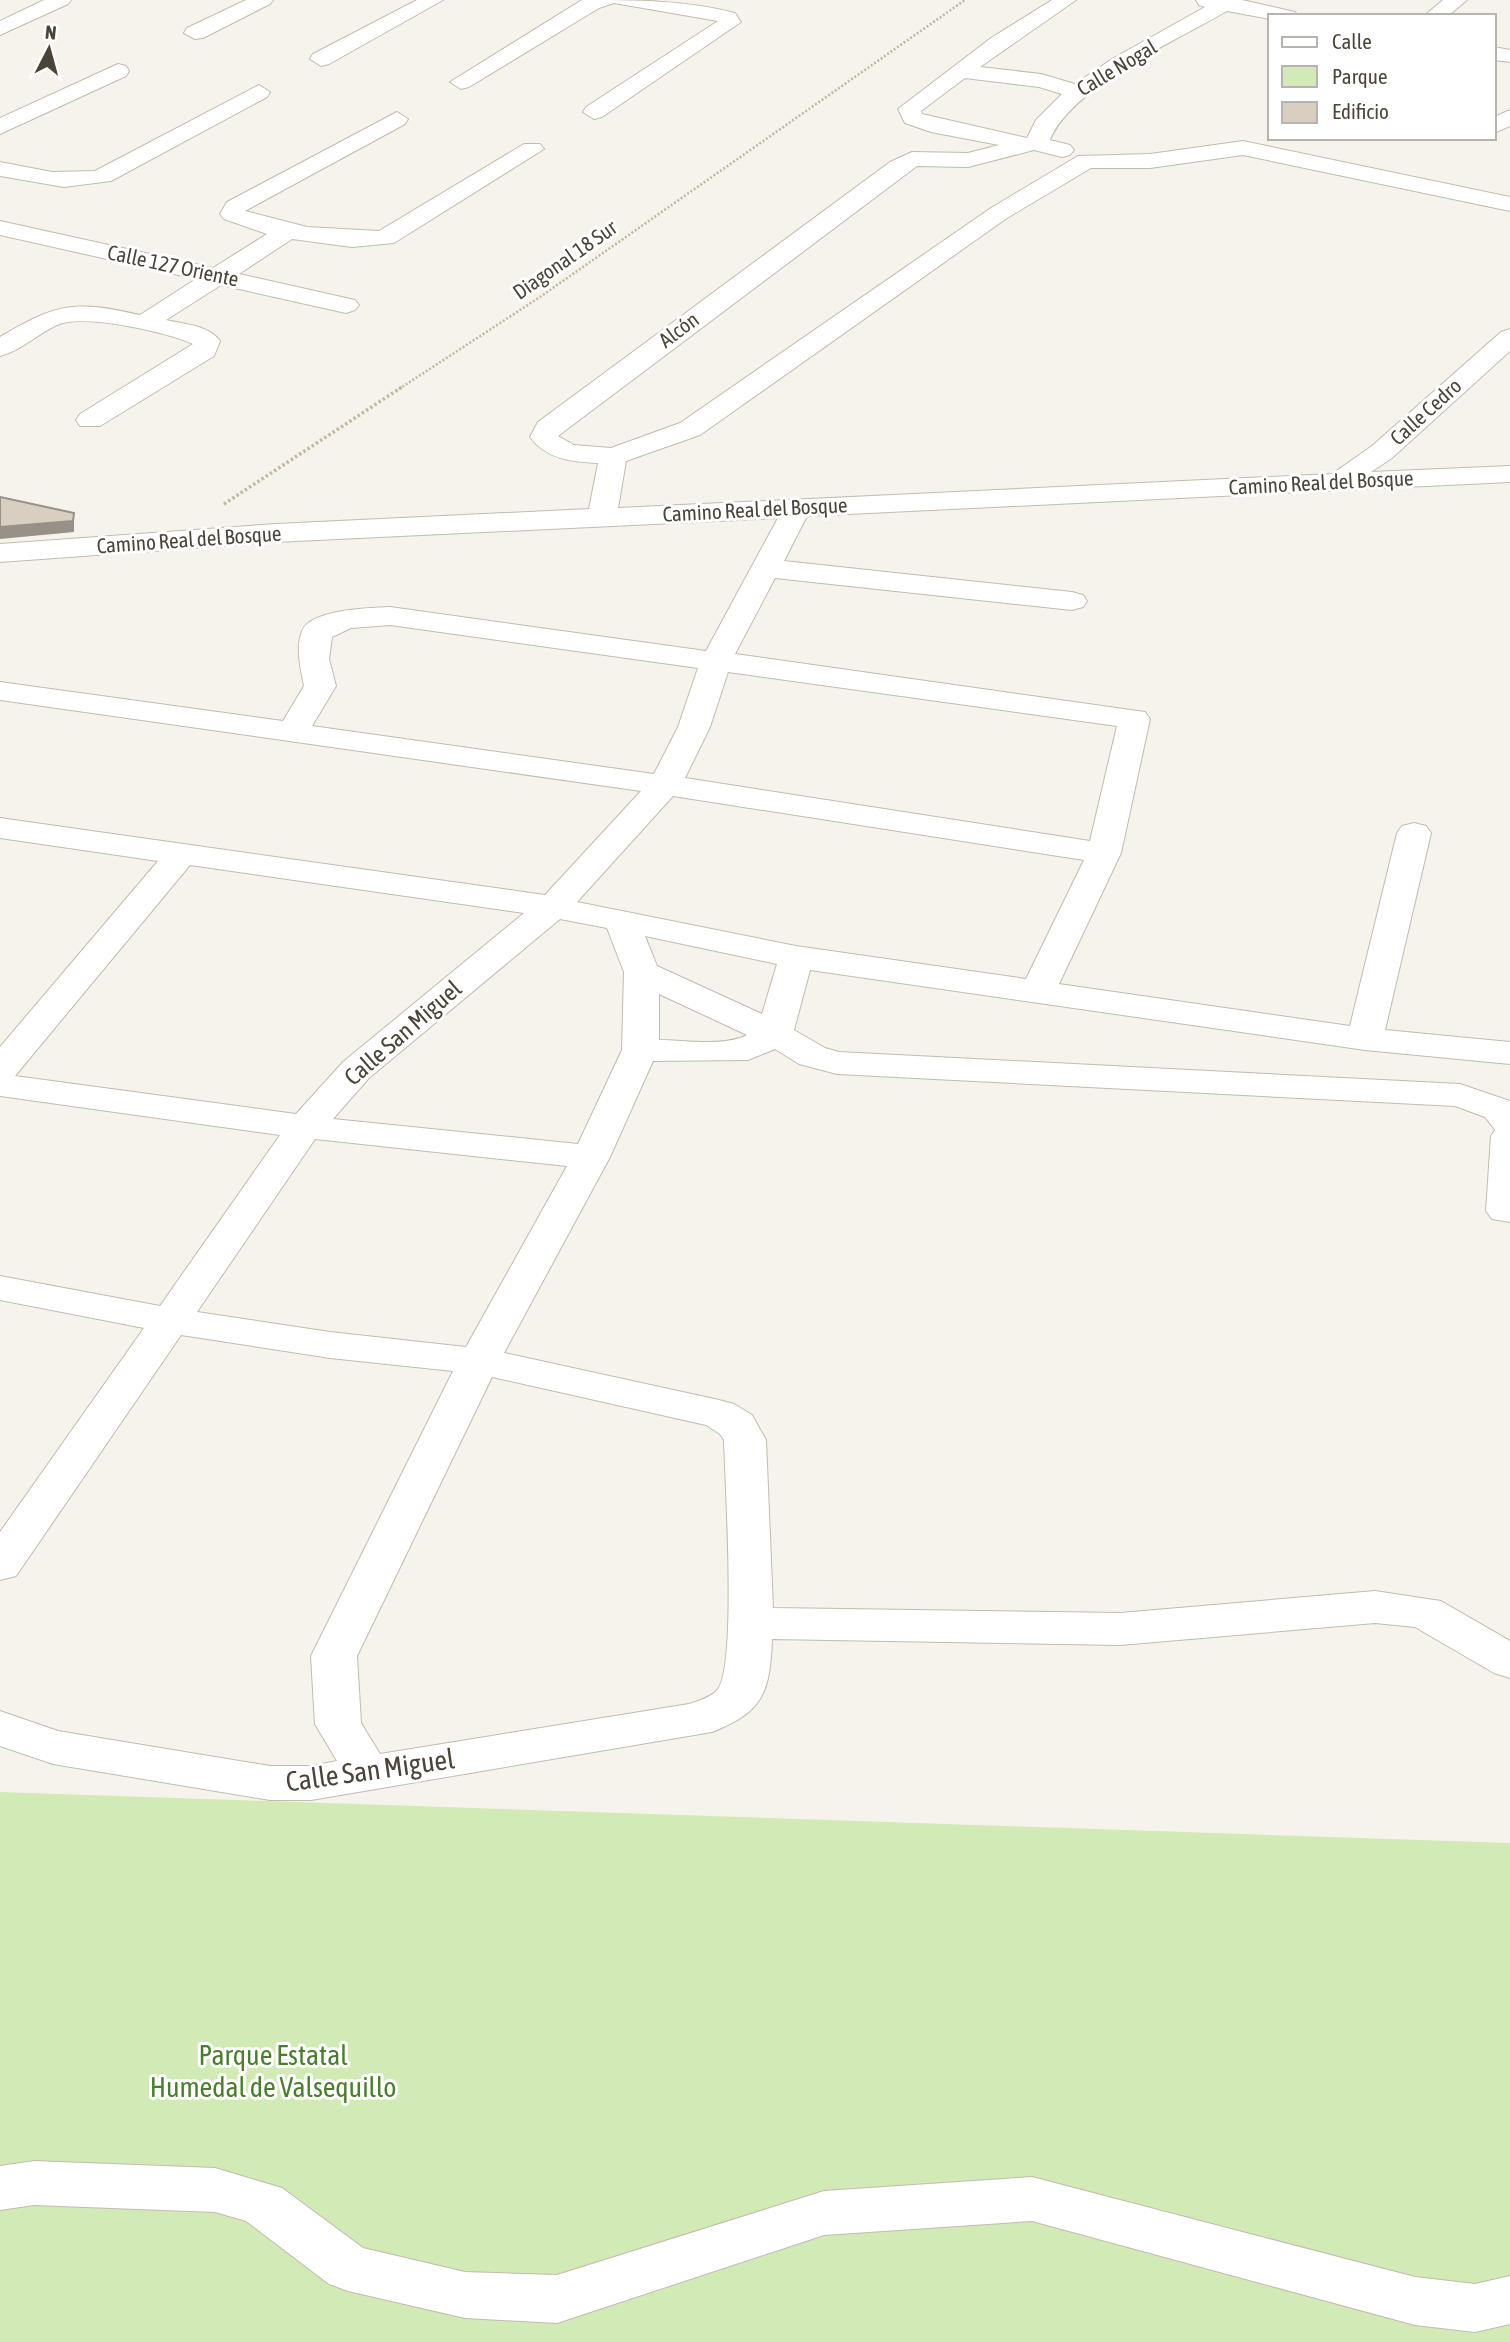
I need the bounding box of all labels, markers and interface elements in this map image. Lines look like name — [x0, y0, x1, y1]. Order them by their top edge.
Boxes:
north arrow — [14, 14, 84, 84]
legend — [1268, 14, 1496, 140]
text: N — [44, 21, 58, 44]
text: Calle — [1332, 29, 1372, 53]
street label: Calle Nogal — [1072, 34, 1161, 100]
text: Parque — [1332, 64, 1387, 88]
text: Edificio — [1332, 99, 1389, 123]
street label: Diagonal 18 Sur — [508, 214, 622, 304]
street label: Calle 127 Oriente — [105, 239, 241, 291]
street label: Alcón — [654, 307, 703, 352]
street label: Calle Cedro — [1385, 373, 1466, 449]
street label: Camino Real del Bosque — [1228, 465, 1414, 499]
street label: Camino Real del Bosque — [662, 492, 848, 526]
street label: Camino Real del Bosque — [96, 521, 282, 557]
street label: Calle San Miguel — [339, 974, 467, 1091]
street label: Calle San Miguel — [284, 1742, 457, 1798]
park label: Parque Estatal Humedal de Valsequillo — [150, 2039, 396, 2103]

